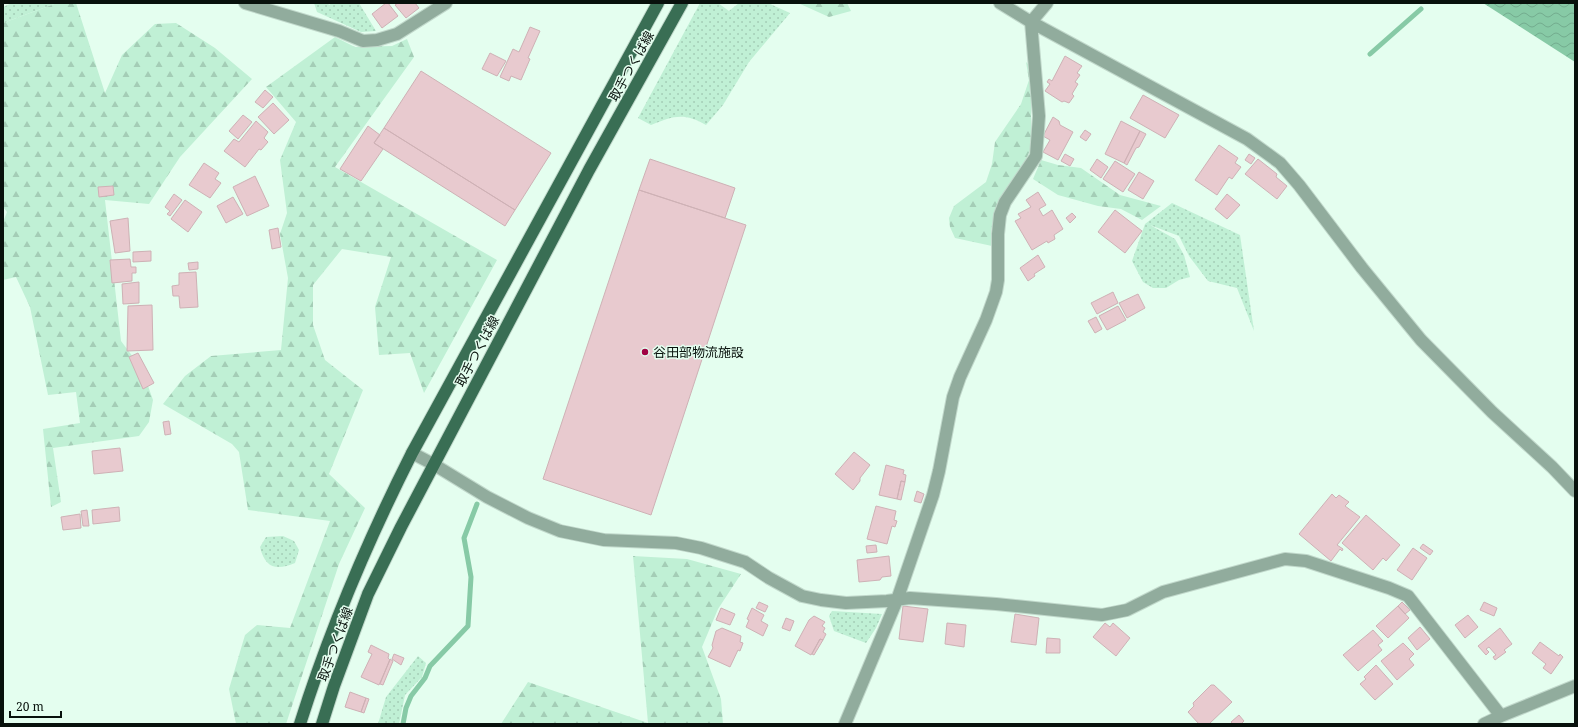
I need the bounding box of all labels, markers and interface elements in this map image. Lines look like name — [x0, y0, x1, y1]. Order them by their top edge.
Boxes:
street label: 取手つくば線 — [604, 28, 658, 104]
street label: 取手つくば線 — [451, 312, 503, 390]
place label: 谷田部物流施設 — [653, 343, 744, 361]
marker: 谷田部物流施設 — [640, 347, 650, 357]
street label: 取手つくば線 — [313, 604, 357, 684]
scale bar — [10, 693, 61, 719]
text: 20 m — [16, 698, 44, 715]

